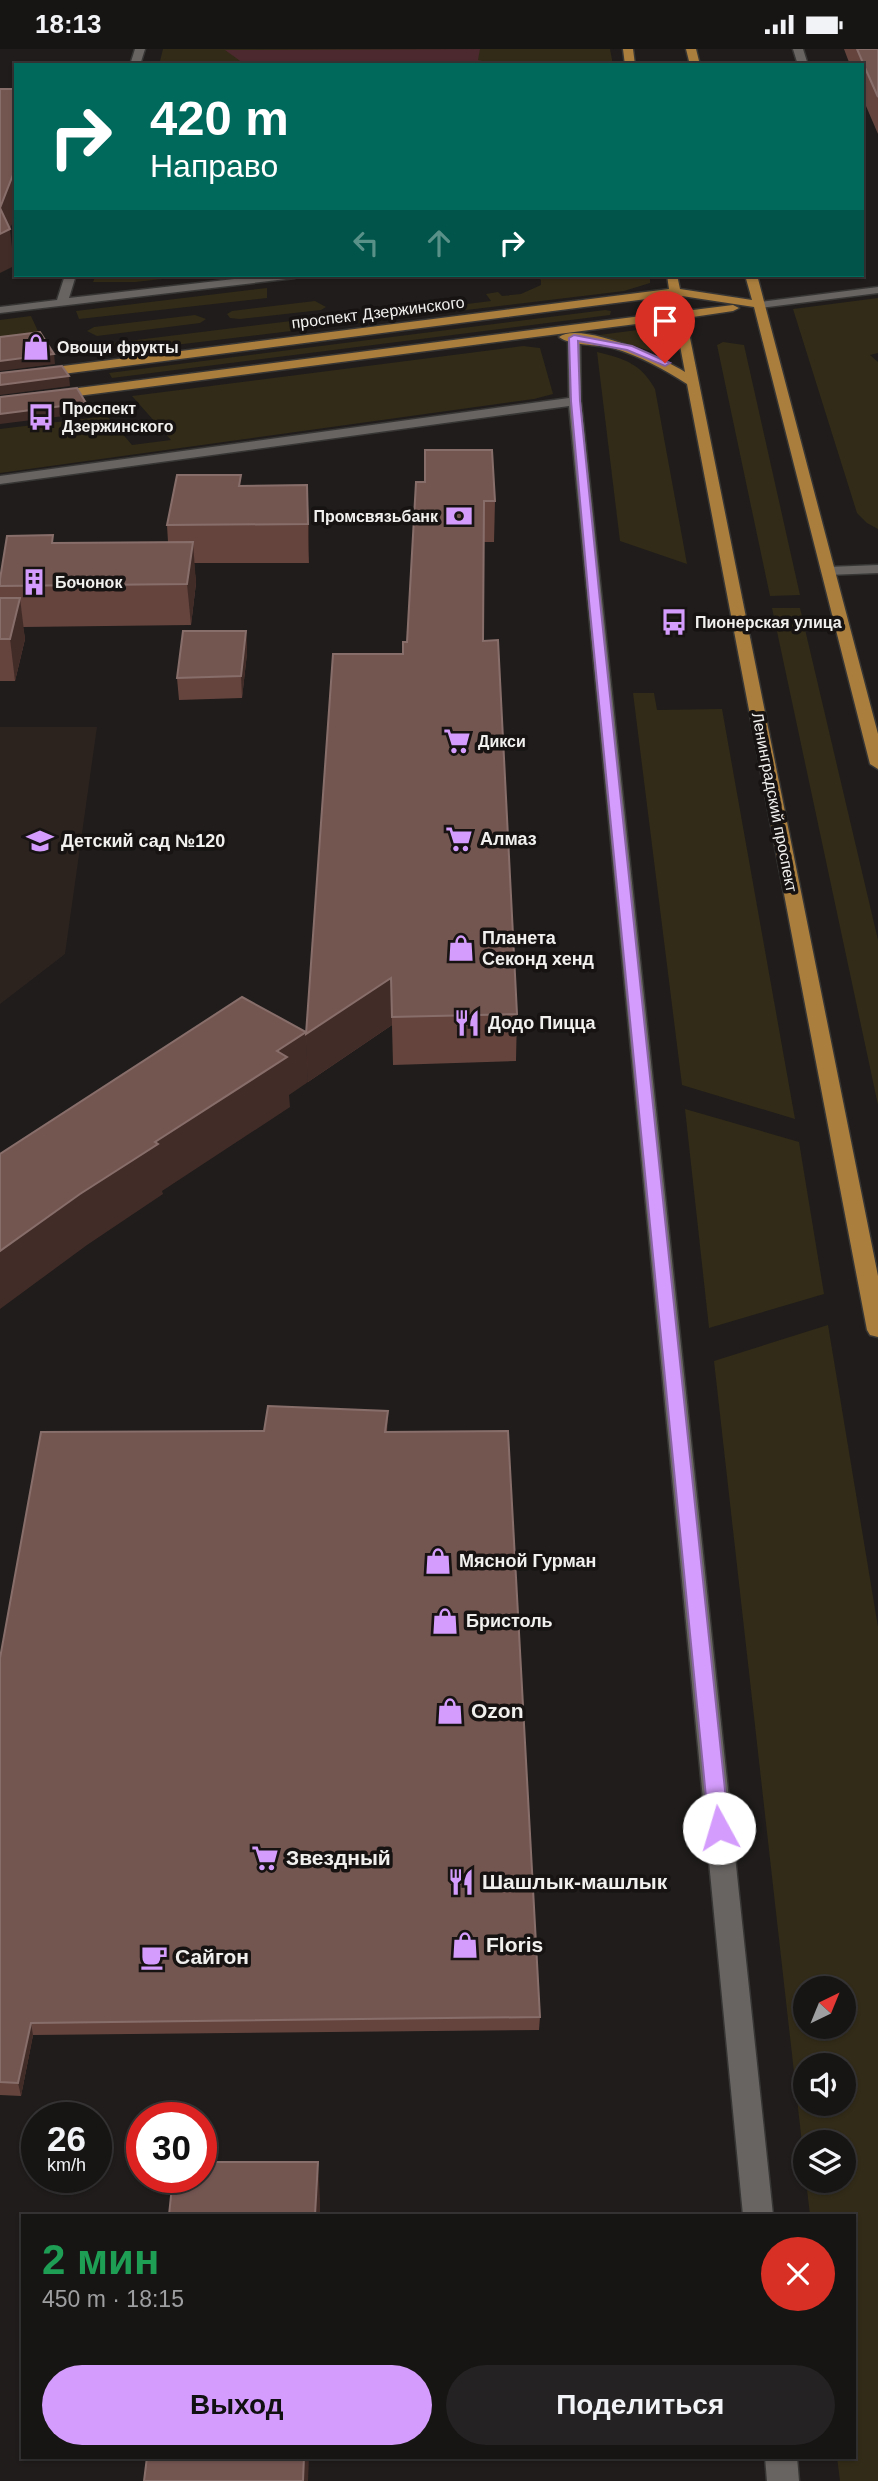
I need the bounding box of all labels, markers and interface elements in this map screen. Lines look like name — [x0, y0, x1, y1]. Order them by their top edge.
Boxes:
text: 18:13 — [35, 9, 102, 39]
icon: right — [35, 91, 126, 182]
text: 420 m — [150, 91, 289, 145]
text: Направо — [150, 148, 278, 184]
icon: left — [347, 224, 385, 262]
icon: ahead — [420, 224, 458, 262]
icon: right — [493, 224, 531, 262]
pin — [635, 291, 695, 363]
street label: проспект Дзержинского — [291, 293, 466, 332]
icon: arrive — [646, 302, 684, 340]
shop icon: Овощи фрукты — [21, 332, 51, 362]
place label: Овощи фрукты — [57, 339, 179, 356]
place label: Проспект Дзержинского — [62, 400, 174, 435]
bus stop icon: Проспект Дзержинского — [26, 402, 56, 432]
bank icon: Промсвязьбанк — [444, 501, 474, 531]
place label: Промсвязьбанк — [313, 508, 439, 525]
building icon: Бочонок — [19, 567, 49, 597]
place label: Бочонок — [55, 574, 123, 591]
bus stop icon: Пионерская улица — [659, 607, 689, 637]
place label: Пионерская улица — [695, 614, 842, 631]
street label: Ленинградский проспект — [749, 711, 800, 894]
supermarket icon: Дикси — [442, 726, 472, 756]
place label: Дикси — [478, 733, 526, 750]
supermarket icon: Алмаз — [444, 824, 474, 854]
school or university icon: Детский сад №120 — [25, 826, 55, 856]
place label: Алмаз — [480, 829, 537, 849]
place label: Детский сад №120 — [61, 831, 225, 851]
place label: Планета Секонд хенд — [482, 928, 595, 969]
shop icon: Планета Секонд хенд — [446, 933, 476, 963]
restaurant icon: Додо Пицца — [452, 1008, 482, 1038]
place label: Додо Пицца — [488, 1013, 597, 1033]
shop icon: Мясной Гурман — [423, 1546, 453, 1576]
place label: Мясной Гурман — [459, 1551, 596, 1571]
shop icon: Бристоль — [430, 1606, 460, 1636]
place label: Бристоль — [466, 1611, 553, 1631]
shop icon: Ozon — [435, 1696, 465, 1726]
place label: Ozon — [471, 1699, 524, 1722]
position arrow — [682, 1791, 756, 1865]
supermarket icon: Звездный — [250, 1843, 280, 1873]
place label: Звездный — [286, 1846, 391, 1869]
restaurant icon: Шашлык-машлык — [446, 1867, 476, 1897]
place label: Шашлык-машлык — [482, 1870, 668, 1893]
shop icon: Floris — [450, 1930, 480, 1960]
place label: Floris — [486, 1933, 543, 1956]
cafe icon: Сайгон — [139, 1942, 169, 1972]
place label: Сайгон — [175, 1945, 249, 1968]
north arrow — [793, 1976, 856, 2039]
map controls — [793, 1976, 856, 2193]
button: sound — [793, 2053, 856, 2116]
speed limit sign: 30 — [126, 2102, 217, 2193]
text: 26 — [47, 2119, 86, 2158]
button: layers — [793, 2130, 856, 2193]
text: km/h — [47, 2155, 86, 2175]
text: 2 мин — [42, 2236, 159, 2283]
button: close — [761, 2237, 835, 2311]
text: 450 m · 18:15 — [42, 2286, 184, 2312]
button: Выход — [42, 2365, 432, 2445]
button: Поделиться — [446, 2365, 835, 2445]

